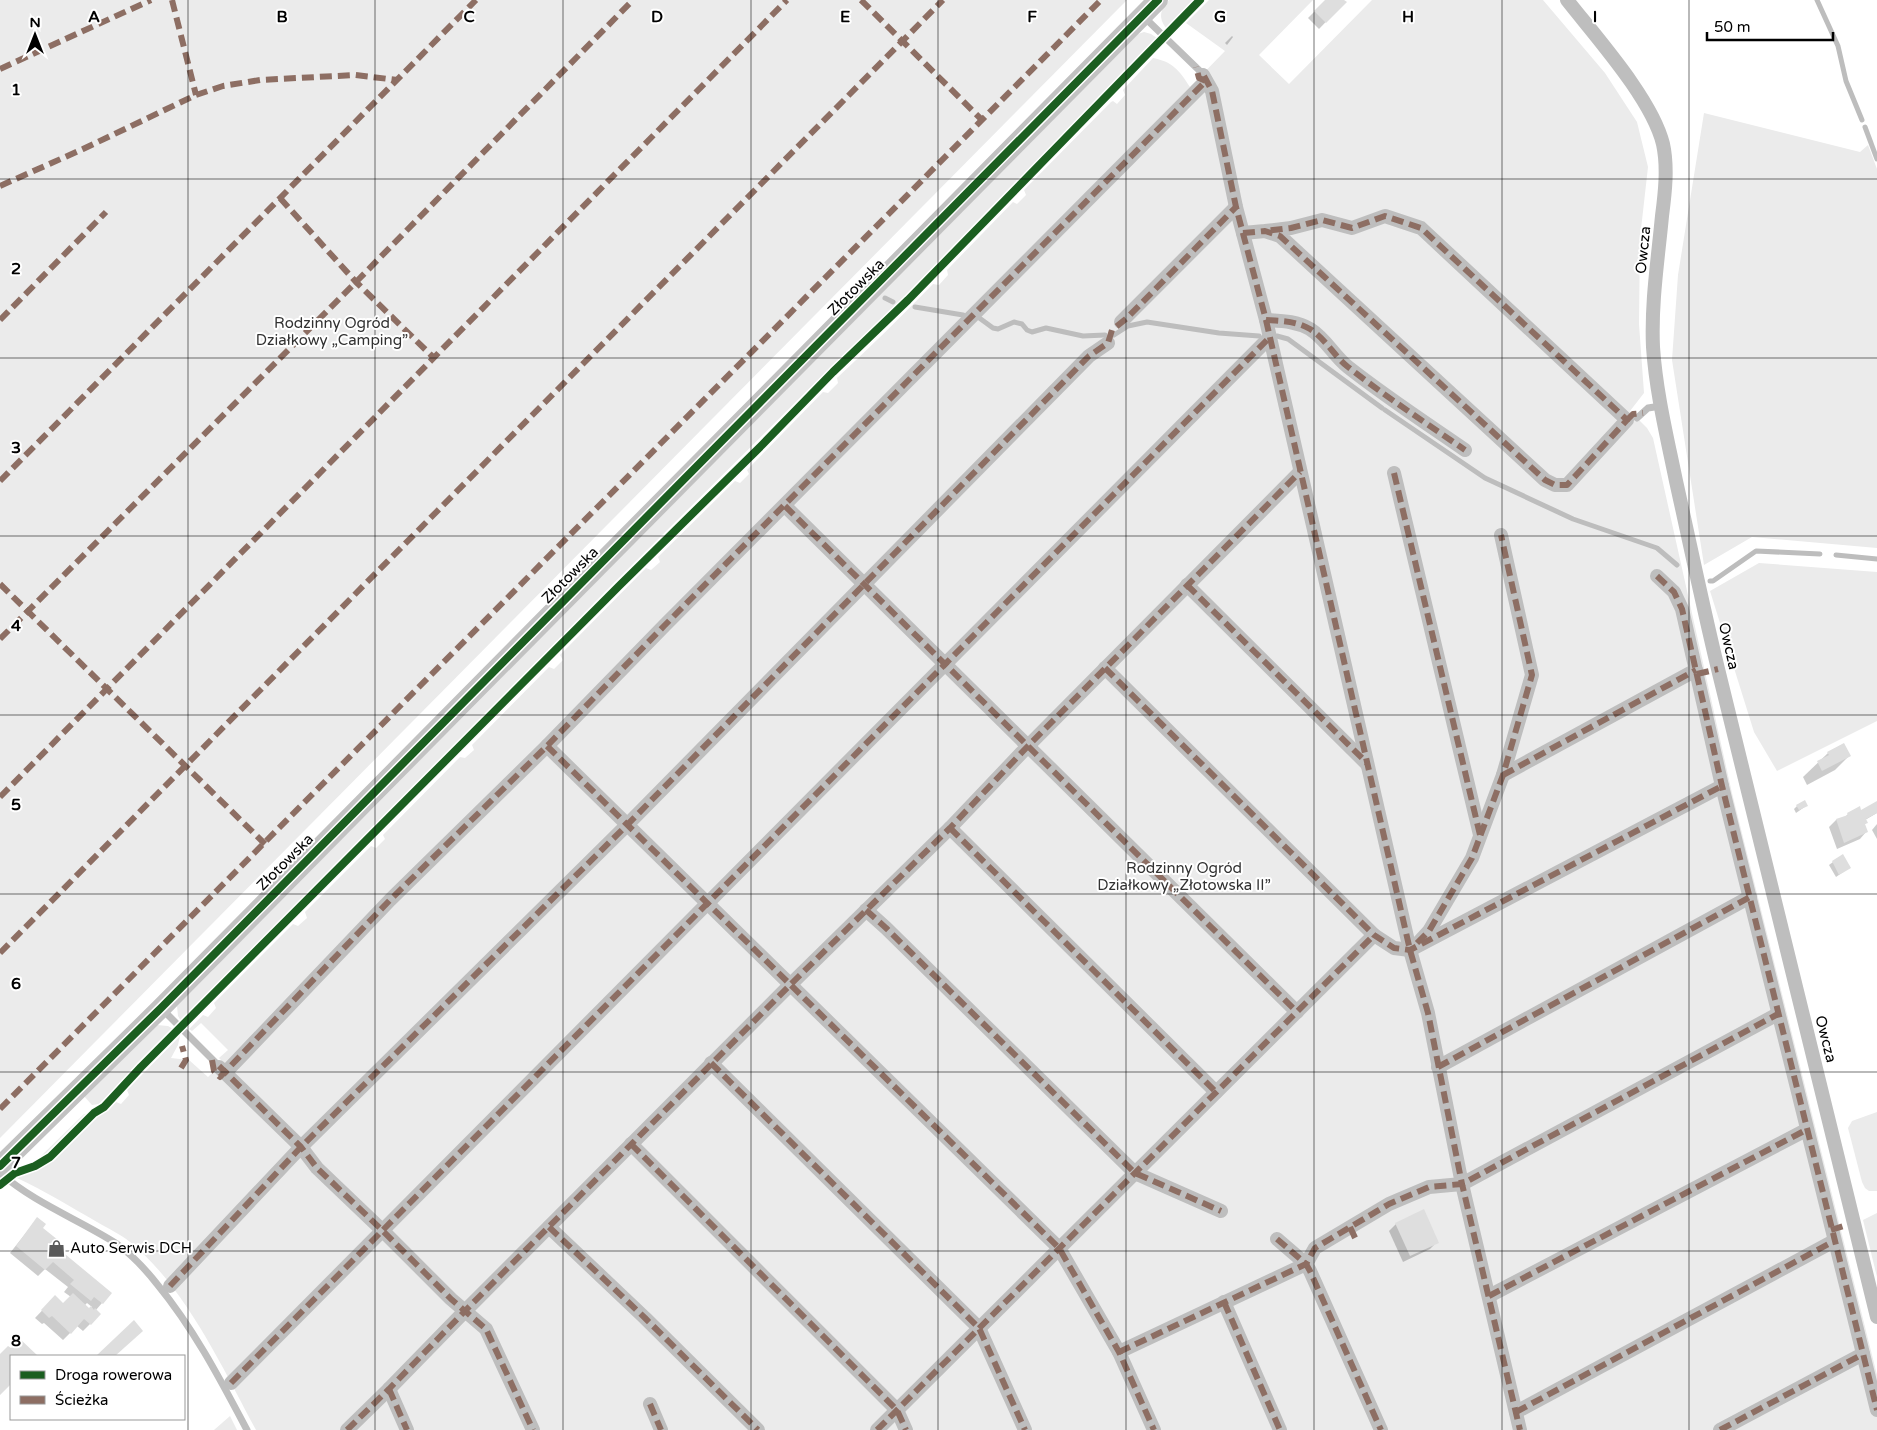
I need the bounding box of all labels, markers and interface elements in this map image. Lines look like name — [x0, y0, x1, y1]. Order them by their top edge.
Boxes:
text: A — [88, 7, 100, 27]
text: B — [276, 7, 288, 27]
text: C — [463, 7, 475, 27]
text: D — [651, 7, 663, 27]
text: E — [840, 7, 850, 27]
text: F — [1027, 7, 1037, 27]
text: G — [1214, 7, 1226, 27]
text: H — [1402, 7, 1414, 27]
text: I — [1593, 7, 1597, 27]
north arrow — [10, 10, 60, 60]
scale bar — [1707, 10, 1833, 42]
text: N — [29, 14, 41, 31]
text: 50 m — [1714, 18, 1751, 36]
text: 1 — [11, 80, 21, 100]
street label: Owcza — [1632, 225, 1654, 275]
street label: Złotowska — [824, 255, 888, 319]
text: 2 — [11, 259, 21, 279]
park label: Rodzinny Ogród Działkowy „Camping” — [256, 314, 408, 349]
text: 3 — [11, 438, 21, 458]
street label: Złotowska — [538, 543, 602, 607]
text: 4 — [11, 616, 21, 636]
street label: Owcza — [1715, 621, 1743, 671]
text: 5 — [11, 795, 21, 815]
street label: Złotowska — [253, 830, 317, 894]
park label: Rodzinny Ogród Działkowy „Złotowska II” — [1097, 859, 1271, 894]
text: 6 — [11, 974, 21, 994]
street label: Owcza — [1811, 1014, 1841, 1064]
text: 7 — [11, 1153, 21, 1173]
shop icon: Auto Serwis DCH — [46, 1238, 66, 1258]
place label: Auto Serwis DCH — [70, 1239, 192, 1257]
text: 8 — [11, 1331, 21, 1351]
legend — [10, 1355, 185, 1420]
text: Droga rowerowa — [55, 1366, 172, 1384]
text: Ścieżka — [55, 1391, 108, 1409]

